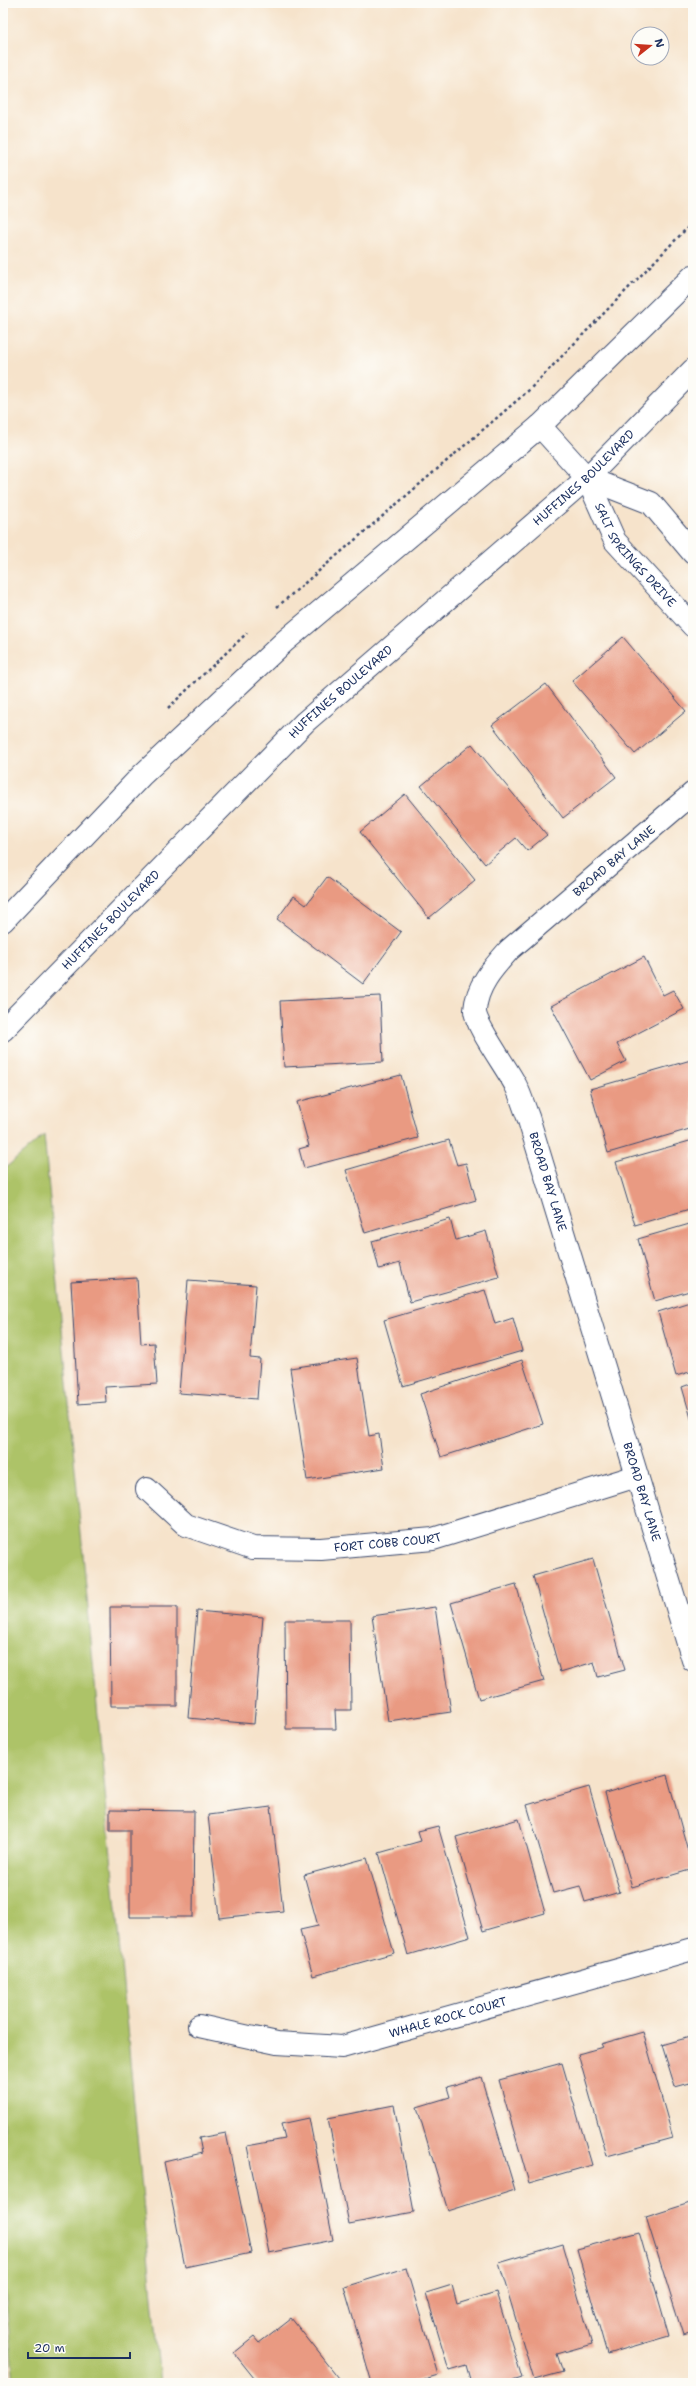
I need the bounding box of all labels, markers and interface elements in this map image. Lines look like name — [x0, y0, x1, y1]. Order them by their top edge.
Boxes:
north arrow — [630, 26, 670, 66]
text: N — [651, 37, 668, 50]
street label: HUFFINES BOULEVARD — [530, 426, 638, 529]
street label: SALT SPRINGS DRIVE — [591, 500, 680, 610]
street label: HUFFINES BOULEVARD — [285, 642, 396, 742]
street label: BROAD BAY LANE — [569, 822, 659, 900]
street label: HUFFINES BOULEVARD — [58, 867, 163, 973]
street label: BROAD BAY LANE — [525, 1130, 570, 1233]
street label: BROAD BAY LANE — [619, 1440, 665, 1543]
street label: FORT COBB COURT — [333, 1529, 444, 1556]
street label: WHALE ROCK COURT — [387, 1993, 509, 2041]
scale bar — [28, 2334, 130, 2360]
text: 20 m — [34, 2340, 65, 2356]

